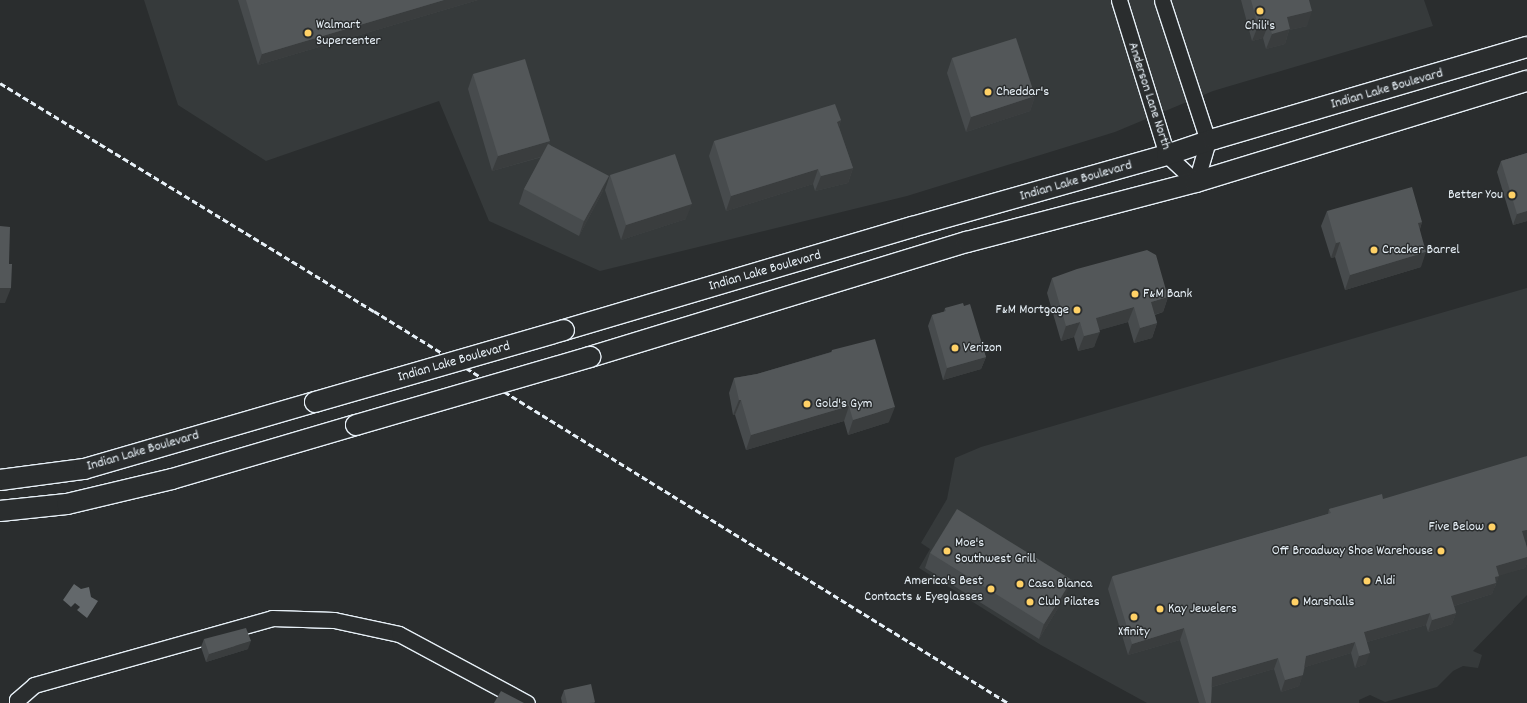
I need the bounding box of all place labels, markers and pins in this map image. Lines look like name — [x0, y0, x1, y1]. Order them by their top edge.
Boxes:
marker: Chili's — [1255, 6, 1265, 16]
place label: Walmart Supercenter — [316, 17, 381, 50]
place label: Chili's — [1245, 18, 1275, 34]
marker: Walmart Supercenter — [303, 28, 313, 38]
place label: Cheddar's — [996, 84, 1049, 100]
marker: Cheddar's — [983, 87, 993, 97]
place label: Better You — [1448, 187, 1503, 203]
marker: Better You — [1506, 189, 1518, 201]
place label: Cracker Barrel — [1382, 242, 1460, 258]
marker: Cracker Barrel — [1369, 245, 1379, 255]
place label: F&M Bank — [1143, 286, 1192, 302]
marker: F&M Bank — [1130, 289, 1140, 299]
place label: F&M Mortgage — [995, 302, 1069, 318]
marker: F&M Mortgage — [1072, 305, 1082, 315]
place label: Verizon — [963, 340, 1002, 356]
marker: Verizon — [950, 343, 960, 353]
place label: Gold's Gym — [815, 396, 872, 412]
marker: Gold's Gym — [802, 399, 812, 409]
place label: Five Below — [1429, 519, 1484, 535]
marker: Five Below — [1487, 522, 1497, 532]
place label: Moe's Southwest Grill — [955, 535, 1036, 568]
place label: Off Broadway Shoe Warehouse — [1272, 543, 1433, 559]
marker: Moe's Southwest Grill — [942, 546, 952, 556]
marker: Off Broadway Shoe Warehouse — [1436, 546, 1446, 556]
place label: America's Best Contacts & Eyeglasses — [864, 573, 983, 606]
place label: Aldi — [1375, 573, 1395, 589]
place label: Casa Blanca — [1028, 576, 1092, 592]
marker: Aldi — [1362, 576, 1372, 586]
marker: Casa Blanca — [1015, 579, 1025, 589]
marker: America's Best Contacts & Eyeglasses — [986, 584, 996, 594]
place label: Club Pilates — [1038, 594, 1100, 610]
place label: Marshalls — [1303, 594, 1354, 610]
marker: Club Pilates — [1025, 597, 1035, 607]
marker: Marshalls — [1290, 597, 1300, 607]
place label: Kay Jewelers — [1168, 601, 1237, 617]
marker: Kay Jewelers — [1155, 604, 1165, 614]
marker: Xfinity — [1129, 612, 1139, 622]
place label: Xfinity — [1118, 624, 1150, 640]

